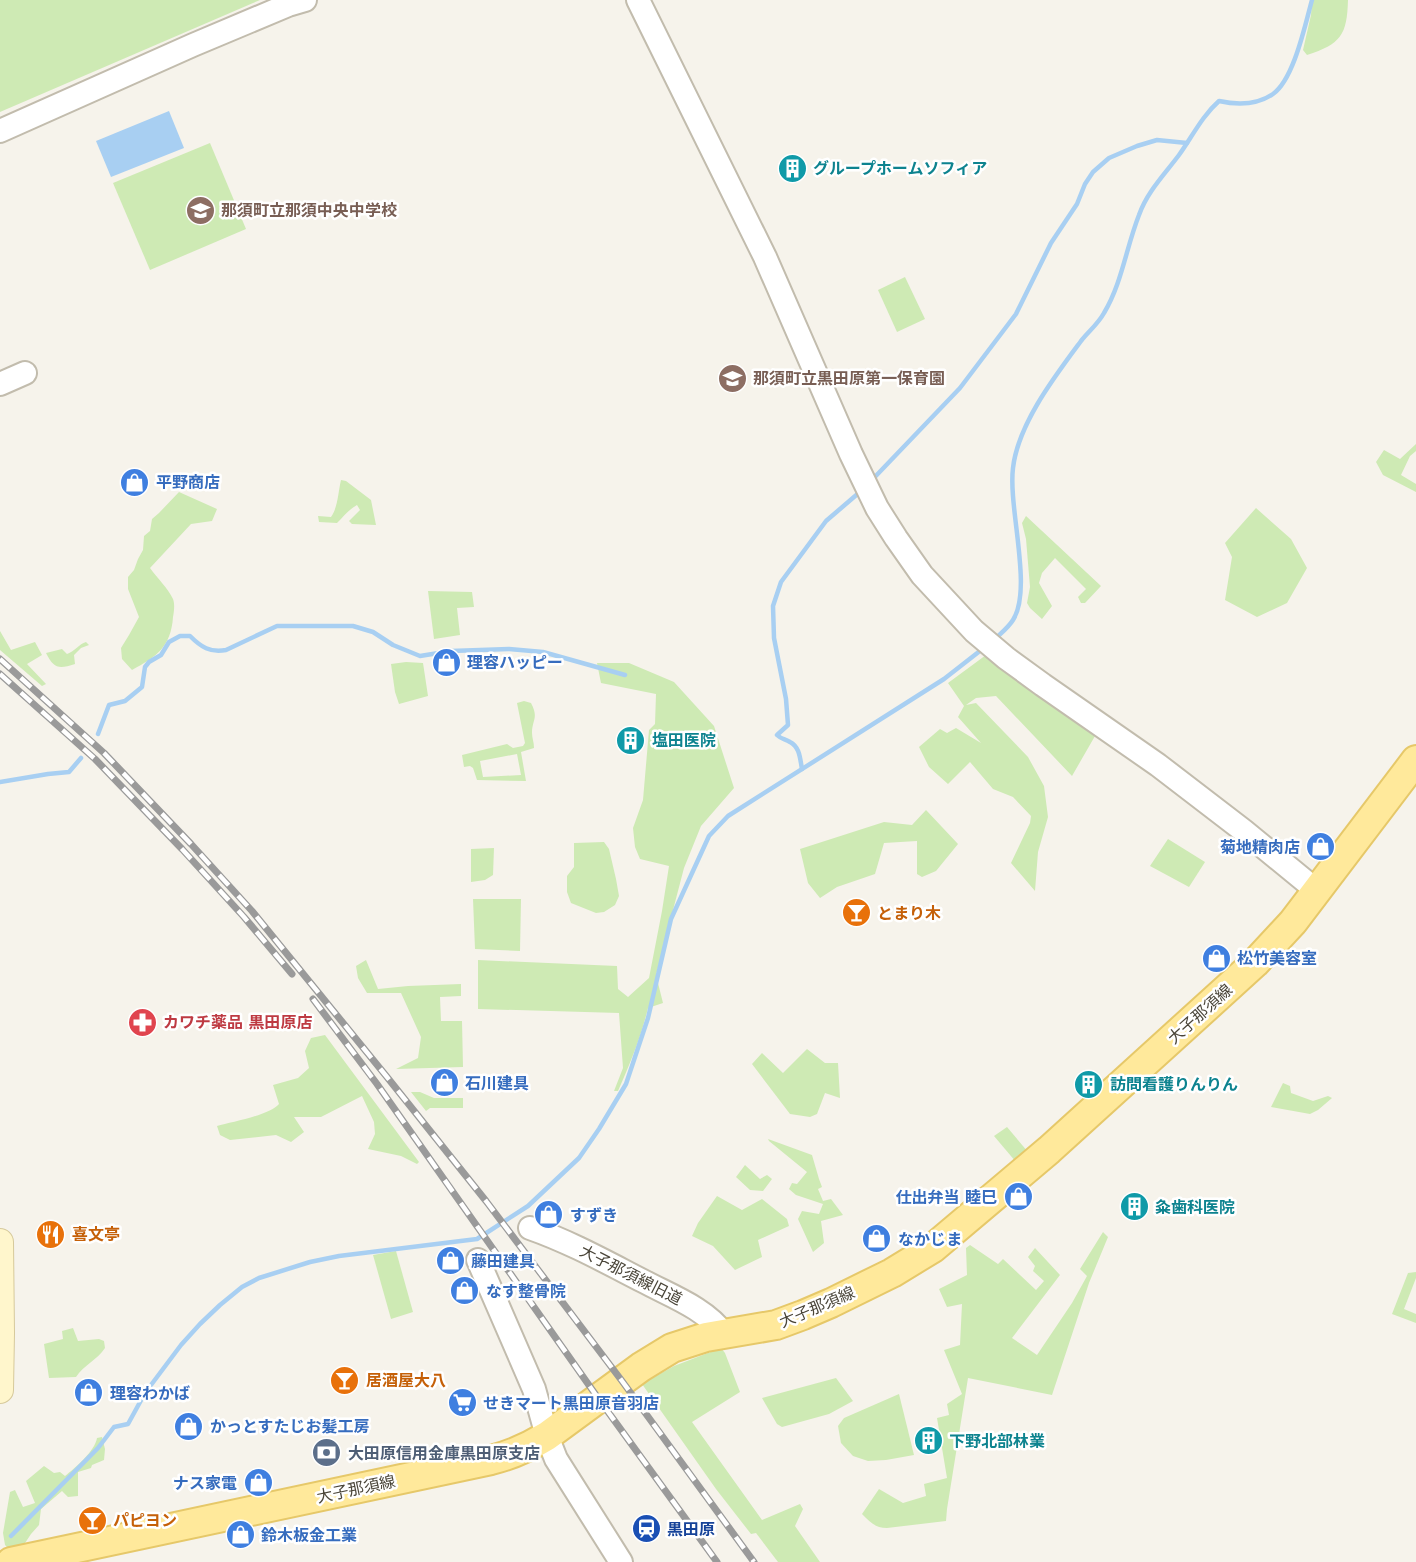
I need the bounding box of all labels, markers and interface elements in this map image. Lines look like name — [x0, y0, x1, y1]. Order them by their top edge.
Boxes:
building icon: グループホームソフィア — [776, 152, 808, 184]
place label: グループホームソフィア — [813, 159, 987, 178]
school or university icon: 那須町立那須中央中学校 — [184, 194, 216, 226]
place label: 那須町立那須中央中学校 — [221, 201, 397, 220]
school or university icon: 那須町立黒田原第一保育園 — [716, 362, 748, 394]
place label: 那須町立黒田原第一保育園 — [753, 369, 945, 388]
shop icon: 平野商店 — [119, 466, 151, 498]
place label: 平野商店 — [156, 473, 220, 492]
shop icon: 理容ハッピー — [430, 646, 462, 678]
place label: 理容ハッピー — [467, 653, 563, 672]
building icon: 塩田医院 — [615, 724, 647, 756]
place label: 塩田医院 — [652, 731, 716, 750]
shop icon: 菊地精肉店 — [1305, 831, 1337, 863]
place label: 菊地精肉店 — [1220, 838, 1300, 857]
bar icon: とまり木 — [840, 897, 872, 929]
place label: とまり木 — [877, 904, 941, 923]
shop icon: 松竹美容室 — [1200, 942, 1232, 974]
place label: 松竹美容室 — [1237, 949, 1317, 968]
street label: 大子那須線 — [1164, 980, 1236, 1048]
pharmacy icon: カワチ薬品 黒田原店 — [126, 1006, 158, 1038]
place label: カワチ薬品 黒田原店 — [163, 1013, 313, 1032]
shop icon: 石川建具 — [428, 1067, 460, 1099]
building icon: 訪問看護りんりん — [1073, 1068, 1105, 1100]
place label: 石川建具 — [465, 1074, 529, 1093]
place label: 訪問看護りんりん — [1110, 1075, 1238, 1094]
shop icon: 仕出弁当 睦巳 — [1002, 1181, 1034, 1213]
place label: 仕出弁当 睦巳 — [895, 1188, 997, 1207]
building icon: 粂歯科医院 — [1118, 1191, 1150, 1223]
place label: 粂歯科医院 — [1155, 1198, 1235, 1217]
shop icon: すずき — [533, 1199, 565, 1231]
place label: すずき — [570, 1206, 618, 1225]
restaurant icon: 喜文亭 — [35, 1218, 67, 1250]
shop icon: なかじま — [861, 1223, 893, 1255]
place label: 喜文亭 — [72, 1225, 120, 1244]
place label: なかじま — [898, 1230, 962, 1249]
street label: 大子那須線旧道 — [577, 1241, 685, 1309]
shop icon: 藤田建具 — [434, 1245, 466, 1277]
place label: 藤田建具 — [471, 1252, 535, 1271]
shop icon: なす整骨院 — [449, 1275, 481, 1307]
place label: なす整骨院 — [486, 1282, 566, 1301]
street label: 大子那須線 — [776, 1283, 858, 1331]
bar icon: 居酒屋大八 — [329, 1364, 361, 1396]
place label: 居酒屋大八 — [366, 1371, 446, 1390]
shop icon: 理容わかば — [73, 1377, 105, 1409]
place label: 理容わかば — [110, 1384, 190, 1403]
supermarket icon: せきマート黒田原音羽店 — [446, 1387, 478, 1419]
place label: せきマート黒田原音羽店 — [483, 1394, 659, 1413]
shop icon: かっとすたじお髪工房 — [173, 1410, 205, 1442]
place label: かっとすたじお髪工房 — [210, 1417, 370, 1436]
building icon: 下野北部林業 — [912, 1425, 944, 1457]
place label: 下野北部林業 — [949, 1432, 1045, 1451]
bank icon: 大田原信用金庫黒田原支店 — [311, 1437, 343, 1469]
place label: 大田原信用金庫黒田原支店 — [348, 1444, 540, 1463]
shop icon: ナス家電 — [242, 1467, 274, 1499]
street label: 大子那須線 — [315, 1471, 397, 1507]
place label: ナス家電 — [173, 1474, 237, 1493]
bar icon: パピヨン — [76, 1504, 108, 1536]
place label: パピヨン — [113, 1511, 177, 1530]
station icon: 黒田原 — [630, 1513, 662, 1545]
shop icon: 鈴木板金工業 — [224, 1519, 256, 1551]
place label: 黒田原 — [667, 1520, 715, 1539]
place label: 鈴木板金工業 — [261, 1526, 357, 1545]

